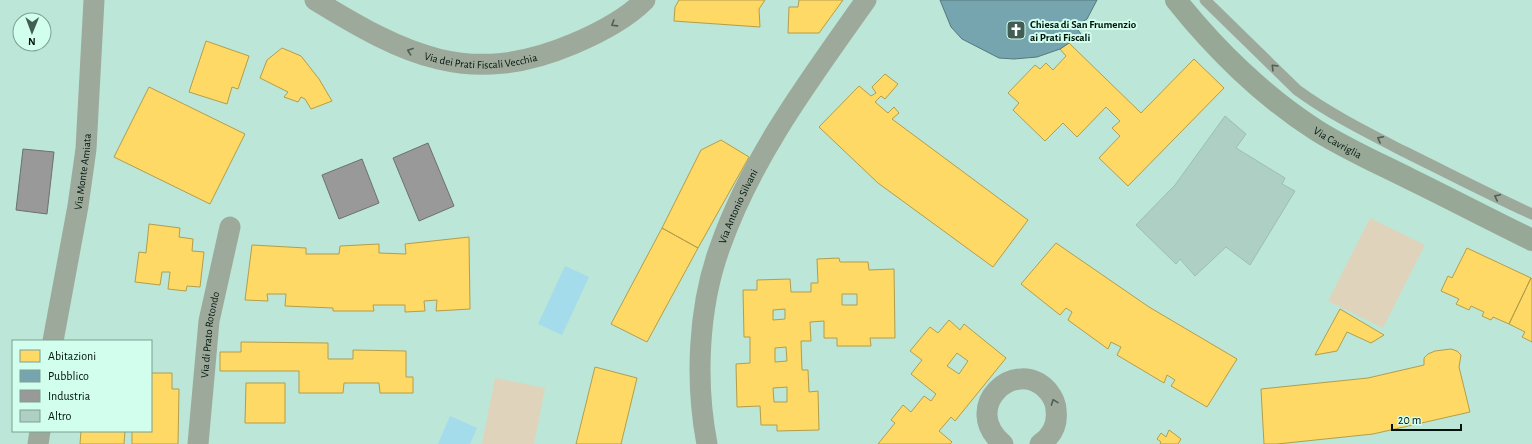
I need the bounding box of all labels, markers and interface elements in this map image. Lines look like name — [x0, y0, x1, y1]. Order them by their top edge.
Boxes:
north arrow — [12, 12, 52, 52]
one-way arrow — [612, 19, 619, 26]
church icon: Chiesa di San Frumenzio ai Prati Fiscali — [1005, 19, 1027, 41]
place label: Chiesa di San Frumenzio ai Prati Fiscali — [1030, 19, 1137, 43]
text: N — [28, 36, 36, 47]
one-way arrow — [406, 47, 413, 55]
street label: Via dei Prati Fiscali Vecchia — [423, 50, 538, 70]
one-way arrow — [1271, 64, 1279, 72]
street label: Via Cavriglia — [1312, 125, 1363, 160]
street label: Via Monte Amiata — [72, 133, 93, 211]
one-way arrow — [1377, 137, 1384, 144]
street label: Via Antonio Silvani — [717, 167, 760, 245]
one-way arrow — [1493, 194, 1501, 202]
street label: Via di Prato Rotondo — [199, 290, 221, 378]
legend — [12, 340, 152, 432]
text: Abitazioni — [48, 350, 96, 362]
text: Pubblico — [48, 370, 89, 382]
text: Industria — [48, 390, 91, 402]
one-way arrow — [1050, 399, 1059, 406]
scale bar — [1392, 406, 1461, 432]
text: Altro — [48, 410, 72, 422]
text: 20 m — [1398, 414, 1421, 426]

